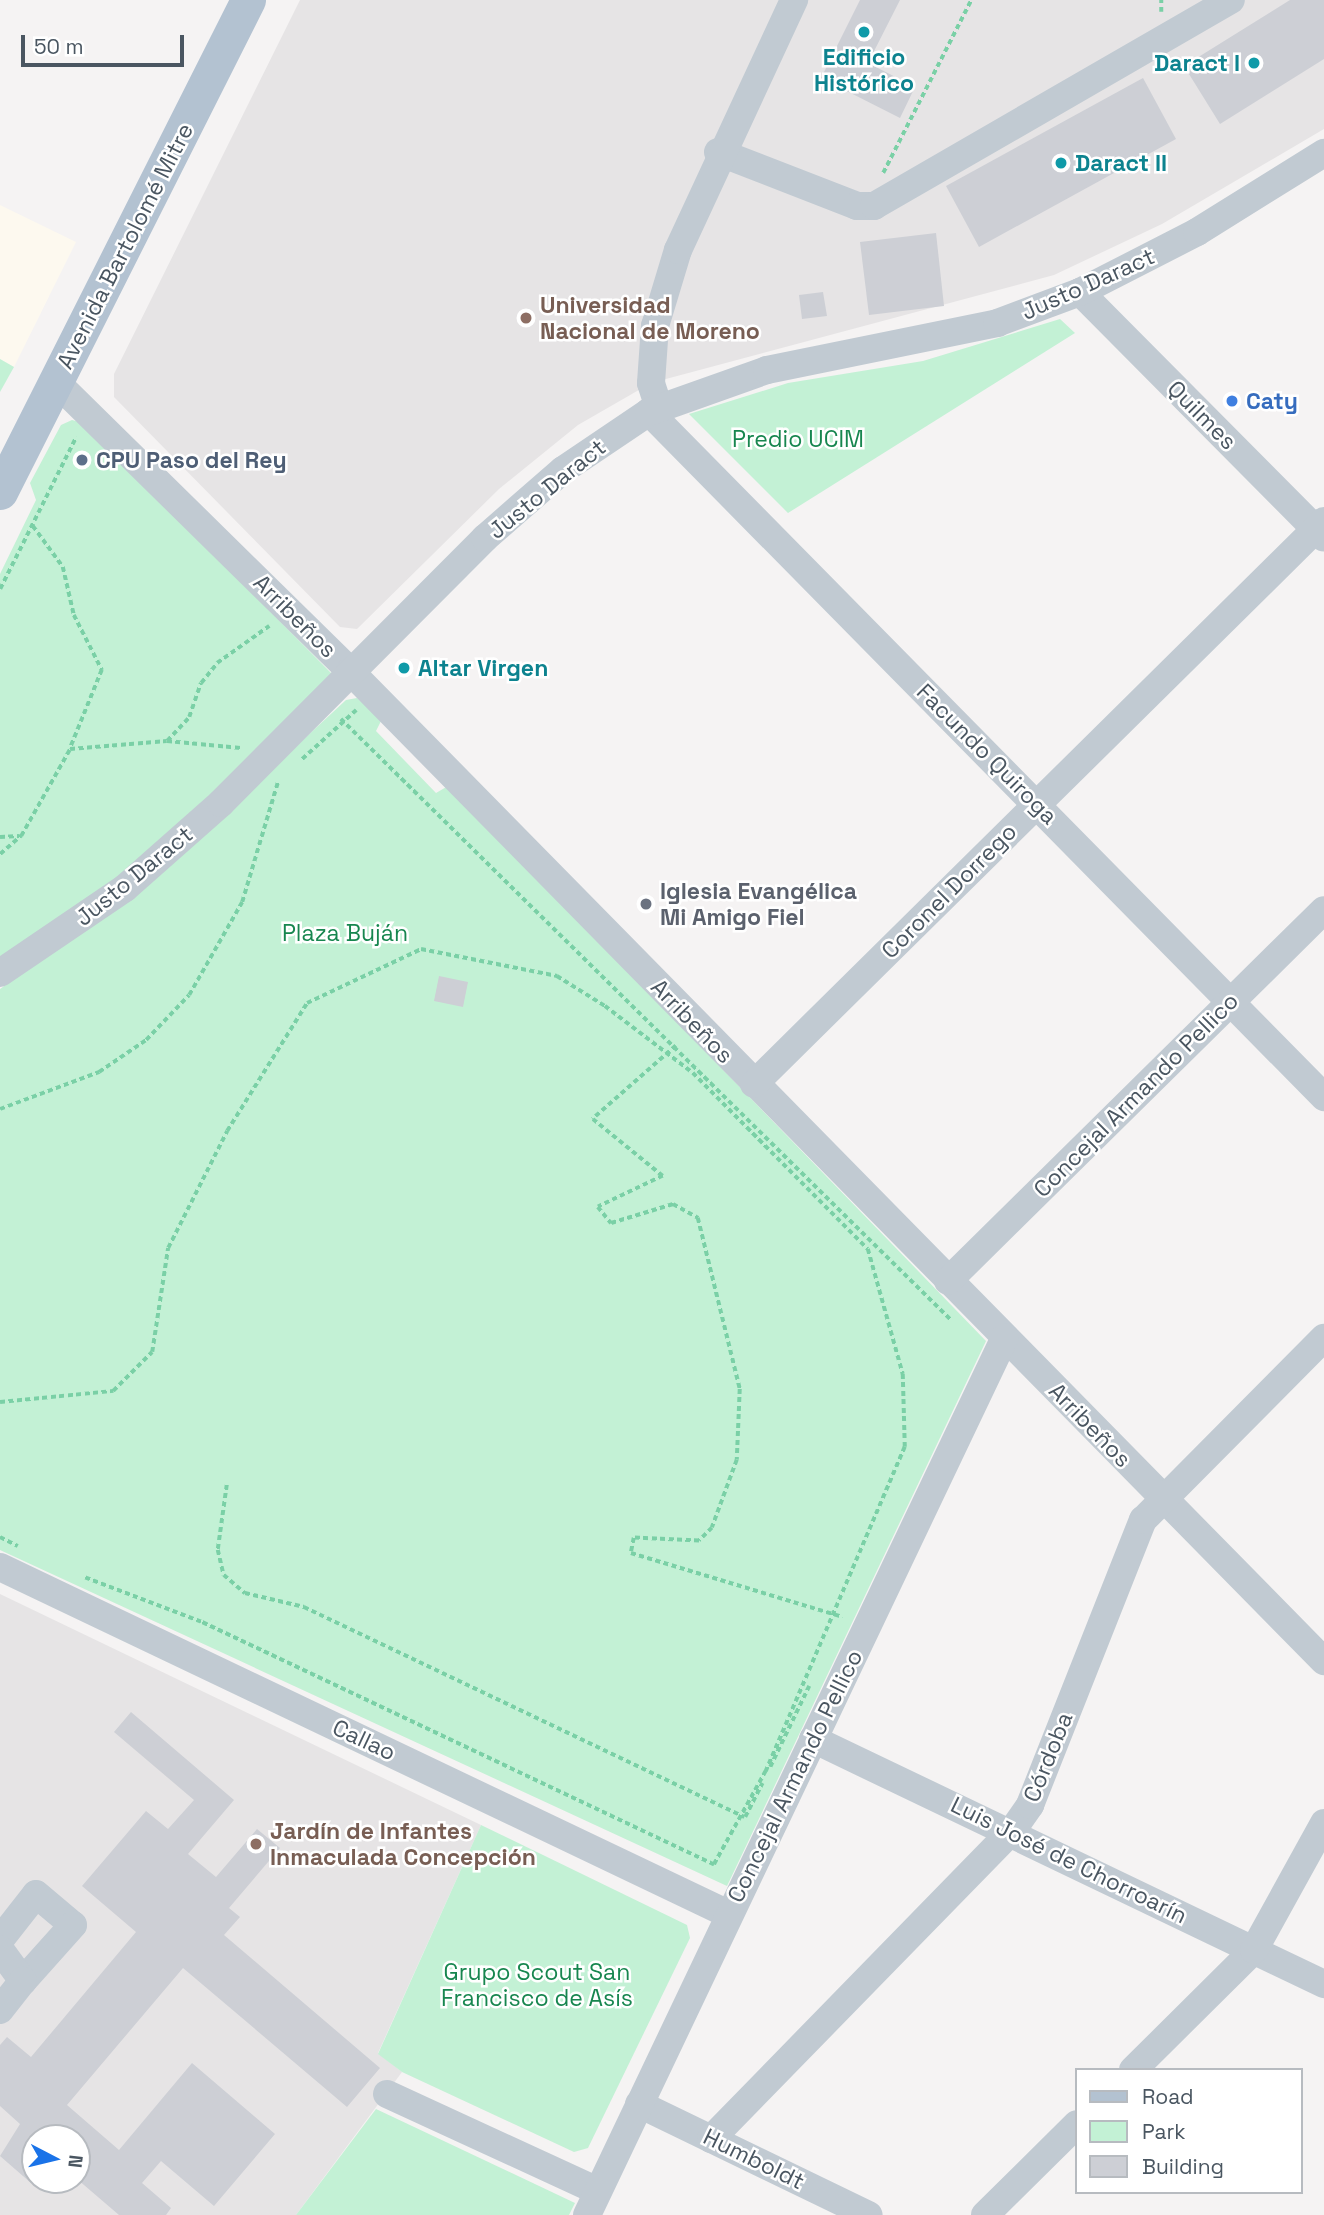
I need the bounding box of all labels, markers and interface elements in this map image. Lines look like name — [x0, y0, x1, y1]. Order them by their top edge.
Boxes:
scale bar — [24, 21, 187, 65]
marker: Edificio Histórico — [856, 24, 872, 40]
text: 50 m — [34, 33, 84, 60]
place label: Edificio Histórico — [814, 43, 914, 97]
place label: Daract I — [1154, 49, 1240, 77]
marker: Daract I — [1246, 55, 1262, 71]
street label: Avenida Bartolomé Mitre — [51, 119, 199, 373]
place label: Daract II — [1075, 149, 1167, 177]
marker: Daract II — [1053, 155, 1069, 171]
street label: Justo Daract — [1017, 242, 1159, 326]
place label: Universidad Nacional de Moreno — [540, 291, 760, 345]
marker: Universidad Nacional de Moreno — [518, 310, 534, 326]
street label: Quilmes — [1162, 375, 1242, 455]
place label: Caty — [1246, 387, 1298, 415]
marker: Caty — [1224, 393, 1240, 409]
park label: Predio UCIM — [732, 425, 864, 453]
street label: Justo Daract — [483, 433, 611, 545]
place label: CPU Paso del Rey — [96, 446, 287, 474]
marker: CPU Paso del Rey — [74, 452, 90, 468]
street label: Arribeños — [248, 569, 342, 663]
place label: Altar Virgen — [418, 654, 549, 682]
marker: Altar Virgen — [396, 660, 412, 676]
street label: Facundo Quiroga — [911, 678, 1063, 830]
street label: Coronel Dorrego — [876, 818, 1022, 964]
street label: Justo Daract — [70, 820, 198, 932]
place label: Iglesia Evangélica Mi Amigo Fiel — [660, 877, 857, 931]
marker: Iglesia Evangélica Mi Amigo Fiel — [638, 896, 654, 912]
park label: Plaza Buján — [282, 919, 408, 947]
street label: Arribeños — [645, 973, 739, 1069]
street label: Concejal Armando Pellico — [1028, 987, 1244, 1203]
street label: Arribeños — [1043, 1377, 1137, 1473]
street label: Concejal Armando Pellico — [722, 1645, 868, 1907]
street label: Córdoba — [1018, 1708, 1078, 1806]
street label: Callao — [328, 1713, 400, 1767]
street label: Luis José de Chorroarín — [946, 1791, 1192, 1929]
place label: Jardín de Infantes Inmaculada Concepción — [270, 1817, 536, 1871]
marker: Jardín de Infantes Inmaculada Concepción — [248, 1836, 264, 1852]
park label: Grupo Scout San Francisco de Asís — [441, 1958, 633, 2012]
legend — [1076, 2068, 1303, 2194]
text: Road — [1142, 2083, 1194, 2110]
text: Park — [1142, 2118, 1186, 2145]
street label: Humboldt — [699, 2123, 809, 2195]
north arrow — [21, 2124, 91, 2194]
text: Building — [1142, 2153, 1224, 2180]
text: N — [62, 2154, 89, 2169]

